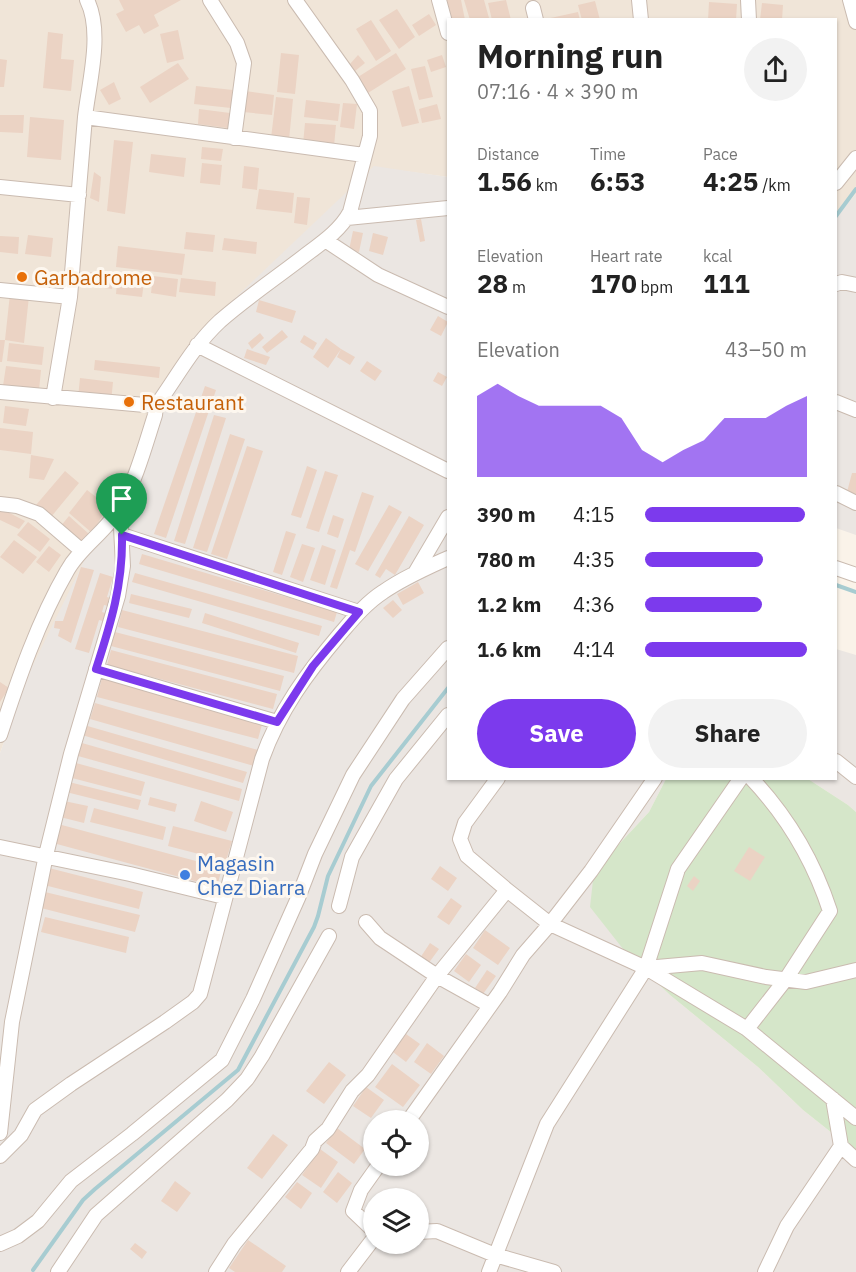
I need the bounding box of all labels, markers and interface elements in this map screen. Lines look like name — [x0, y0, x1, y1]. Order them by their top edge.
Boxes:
text: Morning run — [477, 34, 663, 77]
button: share — [744, 38, 807, 101]
text: 07:16 · 4 × 390 m — [477, 78, 638, 105]
text: Distance — [477, 144, 539, 164]
text: Time — [590, 144, 626, 164]
text: Pace — [703, 144, 738, 164]
text: 1.56 — [477, 164, 532, 198]
text: 6:53 — [590, 164, 645, 198]
text: 4:25 — [703, 164, 758, 198]
text: km — [532, 175, 558, 195]
text: /km — [758, 175, 791, 195]
text: Elevation — [477, 246, 543, 266]
text: Heart rate — [590, 246, 663, 266]
text: kcal — [703, 246, 732, 266]
place label: Garbadrome — [34, 263, 152, 291]
text: 28 — [477, 266, 508, 300]
text: 170 — [590, 266, 637, 300]
text: 111 — [703, 266, 750, 300]
marker: Garbadrome — [15, 270, 29, 284]
text: m — [508, 277, 526, 297]
text: bpm — [637, 277, 673, 297]
text: Elevation — [477, 336, 560, 363]
text: 43–50 m — [725, 336, 807, 363]
place label: Restaurant — [141, 388, 244, 416]
marker: Restaurant — [122, 395, 136, 409]
pin — [96, 473, 147, 535]
icon: arrive — [105, 482, 138, 515]
text: 390 m — [477, 501, 536, 528]
text: 4:15 — [573, 501, 615, 528]
text: 780 m — [477, 546, 536, 573]
text: 4:35 — [573, 546, 615, 573]
text: 1.2 km — [477, 591, 541, 618]
text: 4:36 — [573, 591, 615, 618]
text: 1.6 km — [477, 636, 541, 663]
text: 4:14 — [573, 636, 615, 663]
button: Save — [477, 699, 636, 768]
button: Share — [648, 699, 807, 768]
place label: Magasin Chez Diarra — [197, 849, 305, 901]
marker: Magasin Chez Diarra — [178, 868, 192, 882]
map controls — [363, 1110, 429, 1254]
button: locate — [363, 1110, 429, 1176]
button: layers — [363, 1188, 429, 1254]

